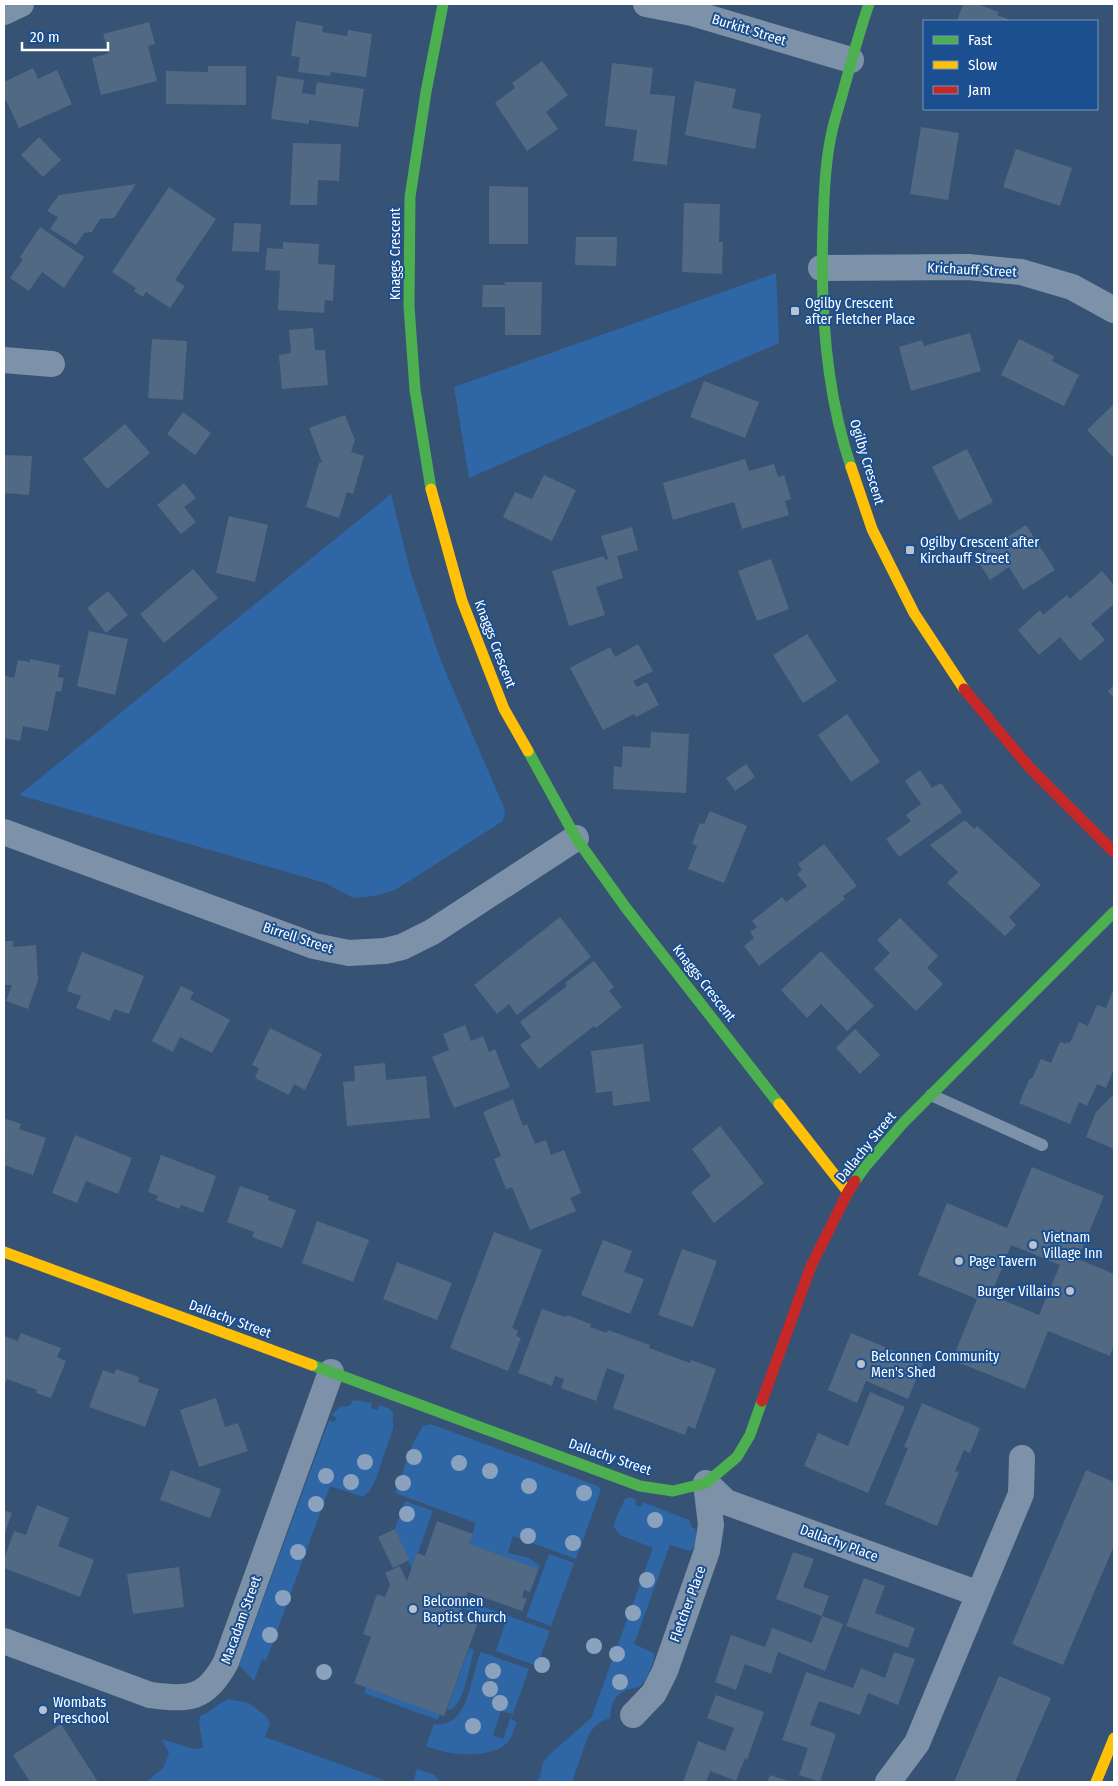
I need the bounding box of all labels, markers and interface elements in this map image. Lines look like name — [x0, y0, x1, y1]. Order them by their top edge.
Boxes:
street label: Burkitt Street — [710, 11, 789, 49]
scale bar — [22, 20, 109, 52]
legend — [923, 20, 1098, 110]
text: 20 m — [30, 28, 60, 46]
text: Fast — [968, 31, 992, 49]
text: Slow — [968, 56, 997, 74]
text: Jam — [968, 81, 991, 99]
street label: Knaggs Crescent — [387, 207, 404, 300]
street label: Krichauff Street — [927, 259, 1018, 281]
place label: Ogilby Crescent after Fletcher Place — [805, 295, 915, 328]
marker: Ogilby Crescent after Fletcher Place — [789, 305, 801, 317]
street label: Ogilby Crescent — [846, 417, 888, 507]
place label: Ogilby Crescent after Kirchauff Street — [920, 534, 1039, 567]
marker: Ogilby Crescent after Kirchauff Street — [904, 544, 916, 556]
street label: Knaggs Crescent — [470, 598, 520, 691]
street label: Birrell Street — [261, 919, 336, 957]
street label: Knaggs Crescent — [669, 941, 739, 1025]
street label: Dallachy Street — [832, 1108, 900, 1186]
place label: Vietnam Village Inn — [1043, 1229, 1103, 1262]
marker: Vietnam Village Inn — [1027, 1239, 1039, 1251]
place label: Page Tavern — [969, 1253, 1037, 1270]
marker: Page Tavern — [953, 1255, 965, 1267]
place label: Burger Villains — [977, 1283, 1060, 1300]
marker: Burger Villains — [1064, 1285, 1076, 1297]
street label: Dallachy Street — [187, 1296, 274, 1342]
place label: Belconnen Community Men's Shed — [871, 1348, 1000, 1381]
marker: Belconnen Community Men's Shed — [855, 1358, 867, 1370]
street label: Dallachy Street — [567, 1435, 654, 1479]
street label: Dallachy Place — [798, 1521, 881, 1565]
street label: Fletcher Place — [666, 1564, 710, 1644]
street label: Macadam Street — [217, 1573, 265, 1666]
place label: Belconnen Baptist Church — [423, 1593, 506, 1626]
marker: Belconnen Baptist Church — [407, 1603, 419, 1615]
place label: Wombats Preschool — [53, 1694, 110, 1727]
marker: Wombats Preschool — [37, 1704, 49, 1716]

